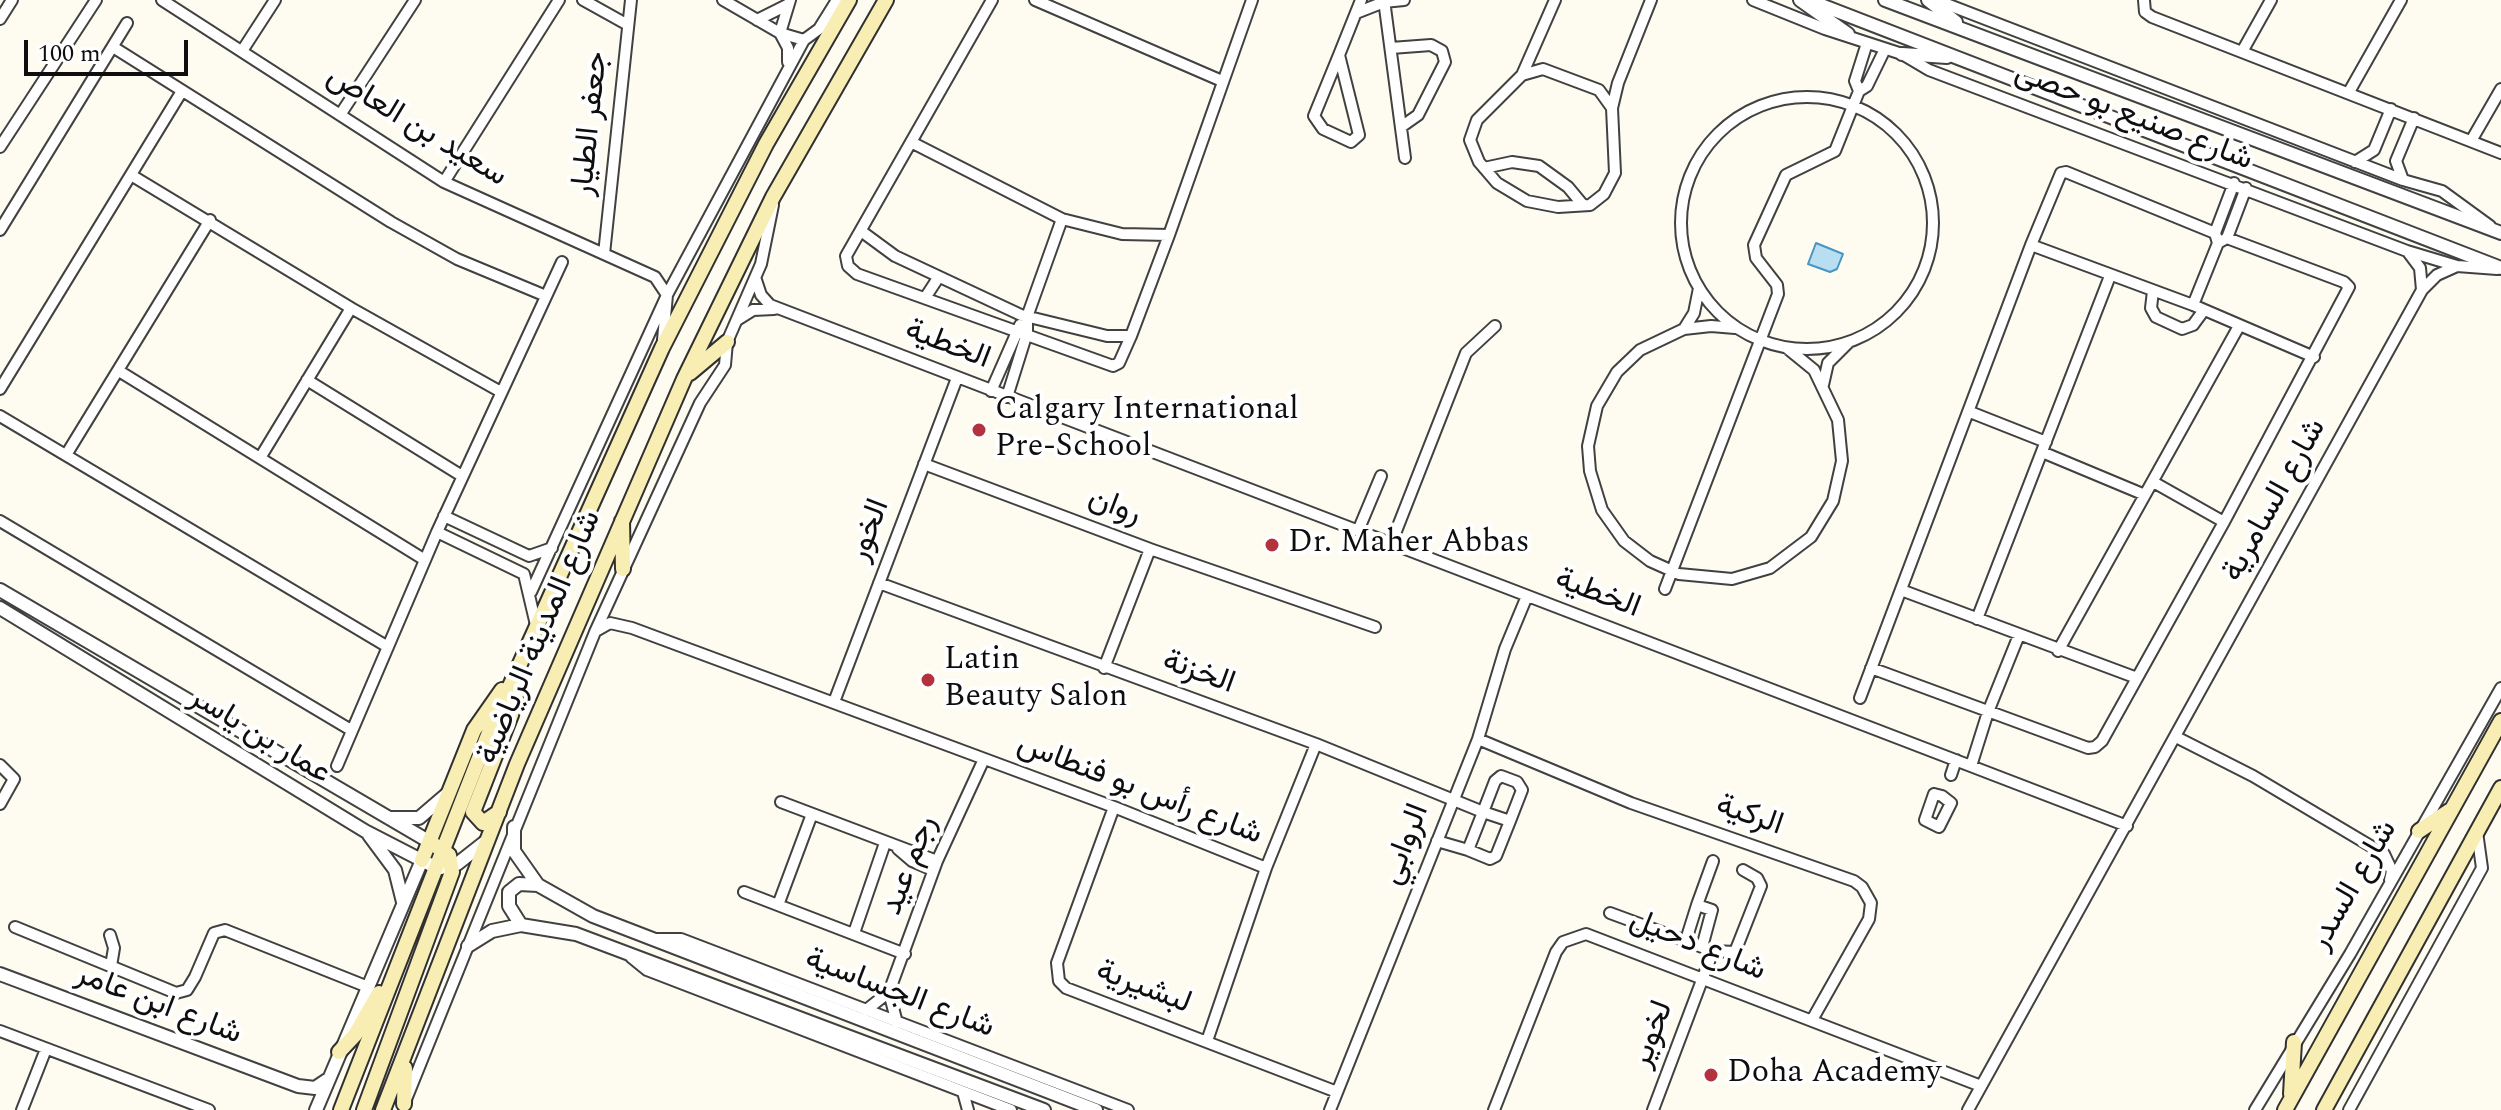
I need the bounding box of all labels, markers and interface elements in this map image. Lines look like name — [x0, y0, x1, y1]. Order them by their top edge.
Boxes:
scale bar — [28, 24, 192, 74]
text: 100 m — [38, 36, 101, 72]
street label: جعفر الطيار — [565, 50, 619, 198]
street label: شارع صنيع بو حصى — [2009, 55, 2257, 181]
street label: سعيد بن العاص — [319, 59, 513, 197]
street label: الخطية — [899, 312, 995, 380]
place label: Calgary International Pre-School — [995, 393, 1299, 468]
street label: شارع السامرية — [2215, 413, 2337, 589]
marker: Calgary International Pre-School — [970, 421, 988, 439]
street label: روان — [1082, 480, 1146, 536]
street label: الخور — [842, 494, 900, 568]
street label: شارع المدينة الرياضية — [470, 505, 612, 771]
place label: Dr. Maher Abbas — [1288, 526, 1530, 564]
marker: Dr. Maher Abbas — [1263, 536, 1281, 554]
street label: الخطية — [1549, 561, 1645, 629]
place label: Latin Beauty Salon — [944, 643, 1128, 718]
street label: الخزنة — [1157, 643, 1239, 705]
marker: Latin Beauty Salon — [919, 671, 937, 689]
street label: عمار بن ياسر — [181, 680, 337, 794]
street label: شارع رأس بو فنطاس — [1011, 727, 1267, 855]
street label: الركية — [1710, 788, 1788, 846]
street label: الروابي — [1374, 799, 1440, 891]
street label: رجم عيد — [875, 811, 947, 921]
street label: شارع السدر — [2302, 814, 2408, 958]
street label: شارع دحيل — [1623, 902, 1771, 992]
street label: شارع الجساسية — [799, 941, 999, 1049]
street label: لبشيرية — [1090, 953, 1196, 1025]
street label: شارع ابن عامر — [70, 957, 246, 1055]
street label: لخوير — [1624, 996, 1684, 1074]
place label: Doha Academy — [1727, 1056, 1941, 1094]
marker: Doha Academy — [1702, 1066, 1720, 1084]

